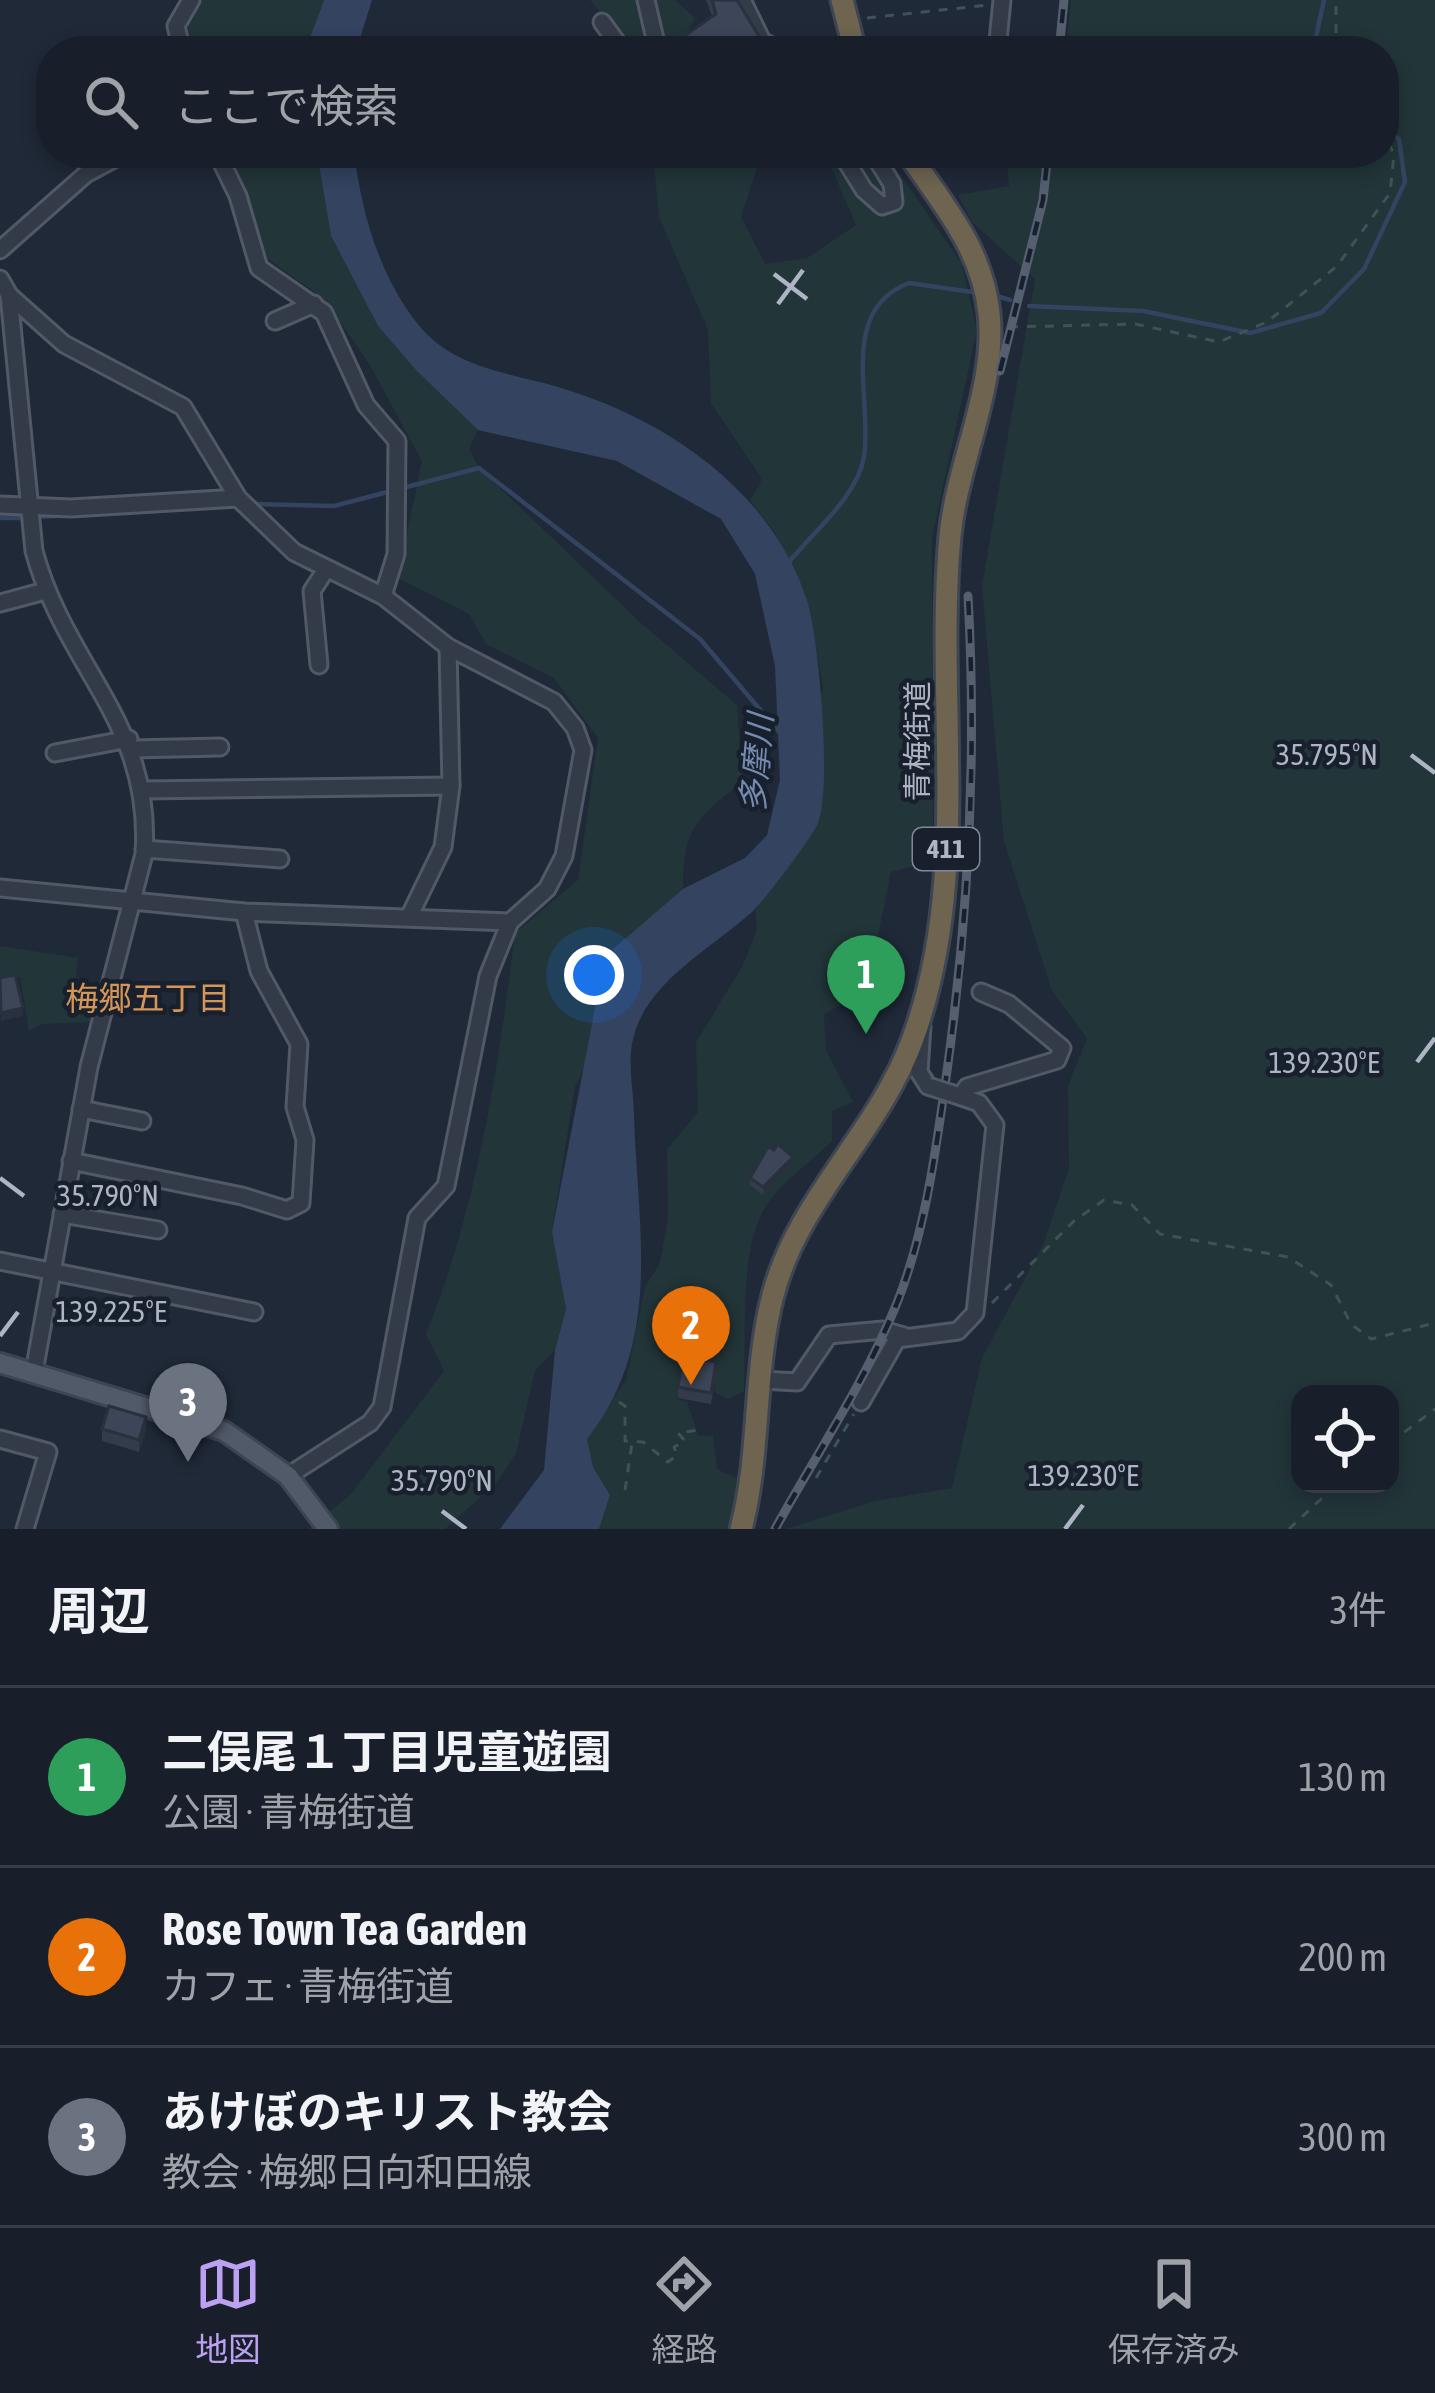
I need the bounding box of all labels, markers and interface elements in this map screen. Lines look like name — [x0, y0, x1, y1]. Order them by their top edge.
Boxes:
search box — [36, 36, 1399, 168]
icon: search — [78, 69, 144, 135]
text: ここで検索 — [174, 80, 399, 132]
street label: 青梅街道 — [900, 681, 934, 801]
water label: 多摩川 — [733, 709, 780, 814]
text: 35.795°N — [1276, 737, 1378, 771]
road number: 411 — [913, 828, 979, 870]
pin: 1 — [827, 935, 905, 1034]
your location — [564, 945, 624, 1005]
district label: 梅郷五丁目 — [66, 979, 231, 1017]
text: 139.230°E — [1269, 1045, 1380, 1079]
text: 35.790°N — [57, 1178, 159, 1212]
pin: 2 — [652, 1286, 730, 1385]
text: 139.225°E — [56, 1294, 167, 1328]
pin: 3 — [149, 1363, 227, 1462]
map controls — [1291, 1385, 1399, 1493]
button: locate — [1291, 1385, 1399, 1493]
text: 139.230°E — [1028, 1458, 1139, 1492]
text: 35.790°N — [391, 1463, 493, 1497]
text: 周辺 — [48, 1581, 150, 1640]
text: 3件 — [1330, 1588, 1387, 1632]
text: 二俣尾１丁目児童遊園 — [162, 1726, 612, 1778]
text: 1 — [78, 1755, 96, 1799]
text: 130 m — [1299, 1755, 1387, 1799]
text: 公園 · 青梅街道 — [162, 1790, 415, 1834]
text: Rose Town Tea Garden — [162, 1903, 527, 1955]
text: 2 — [78, 1935, 96, 1979]
text: 200 m — [1299, 1935, 1387, 1979]
text: カフェ · 青梅街道 — [162, 1964, 454, 2008]
text: あけぼのキリスト教会 — [162, 2086, 612, 2138]
text: 3 — [78, 2115, 96, 2159]
text: 300 m — [1299, 2115, 1387, 2159]
text: 教会 · 梅郷日向和田線 — [162, 2150, 532, 2194]
tab: 地図 — [195, 2251, 261, 2371]
tab: 経路 — [651, 2251, 717, 2371]
tab: 保存済み — [1108, 2251, 1240, 2371]

